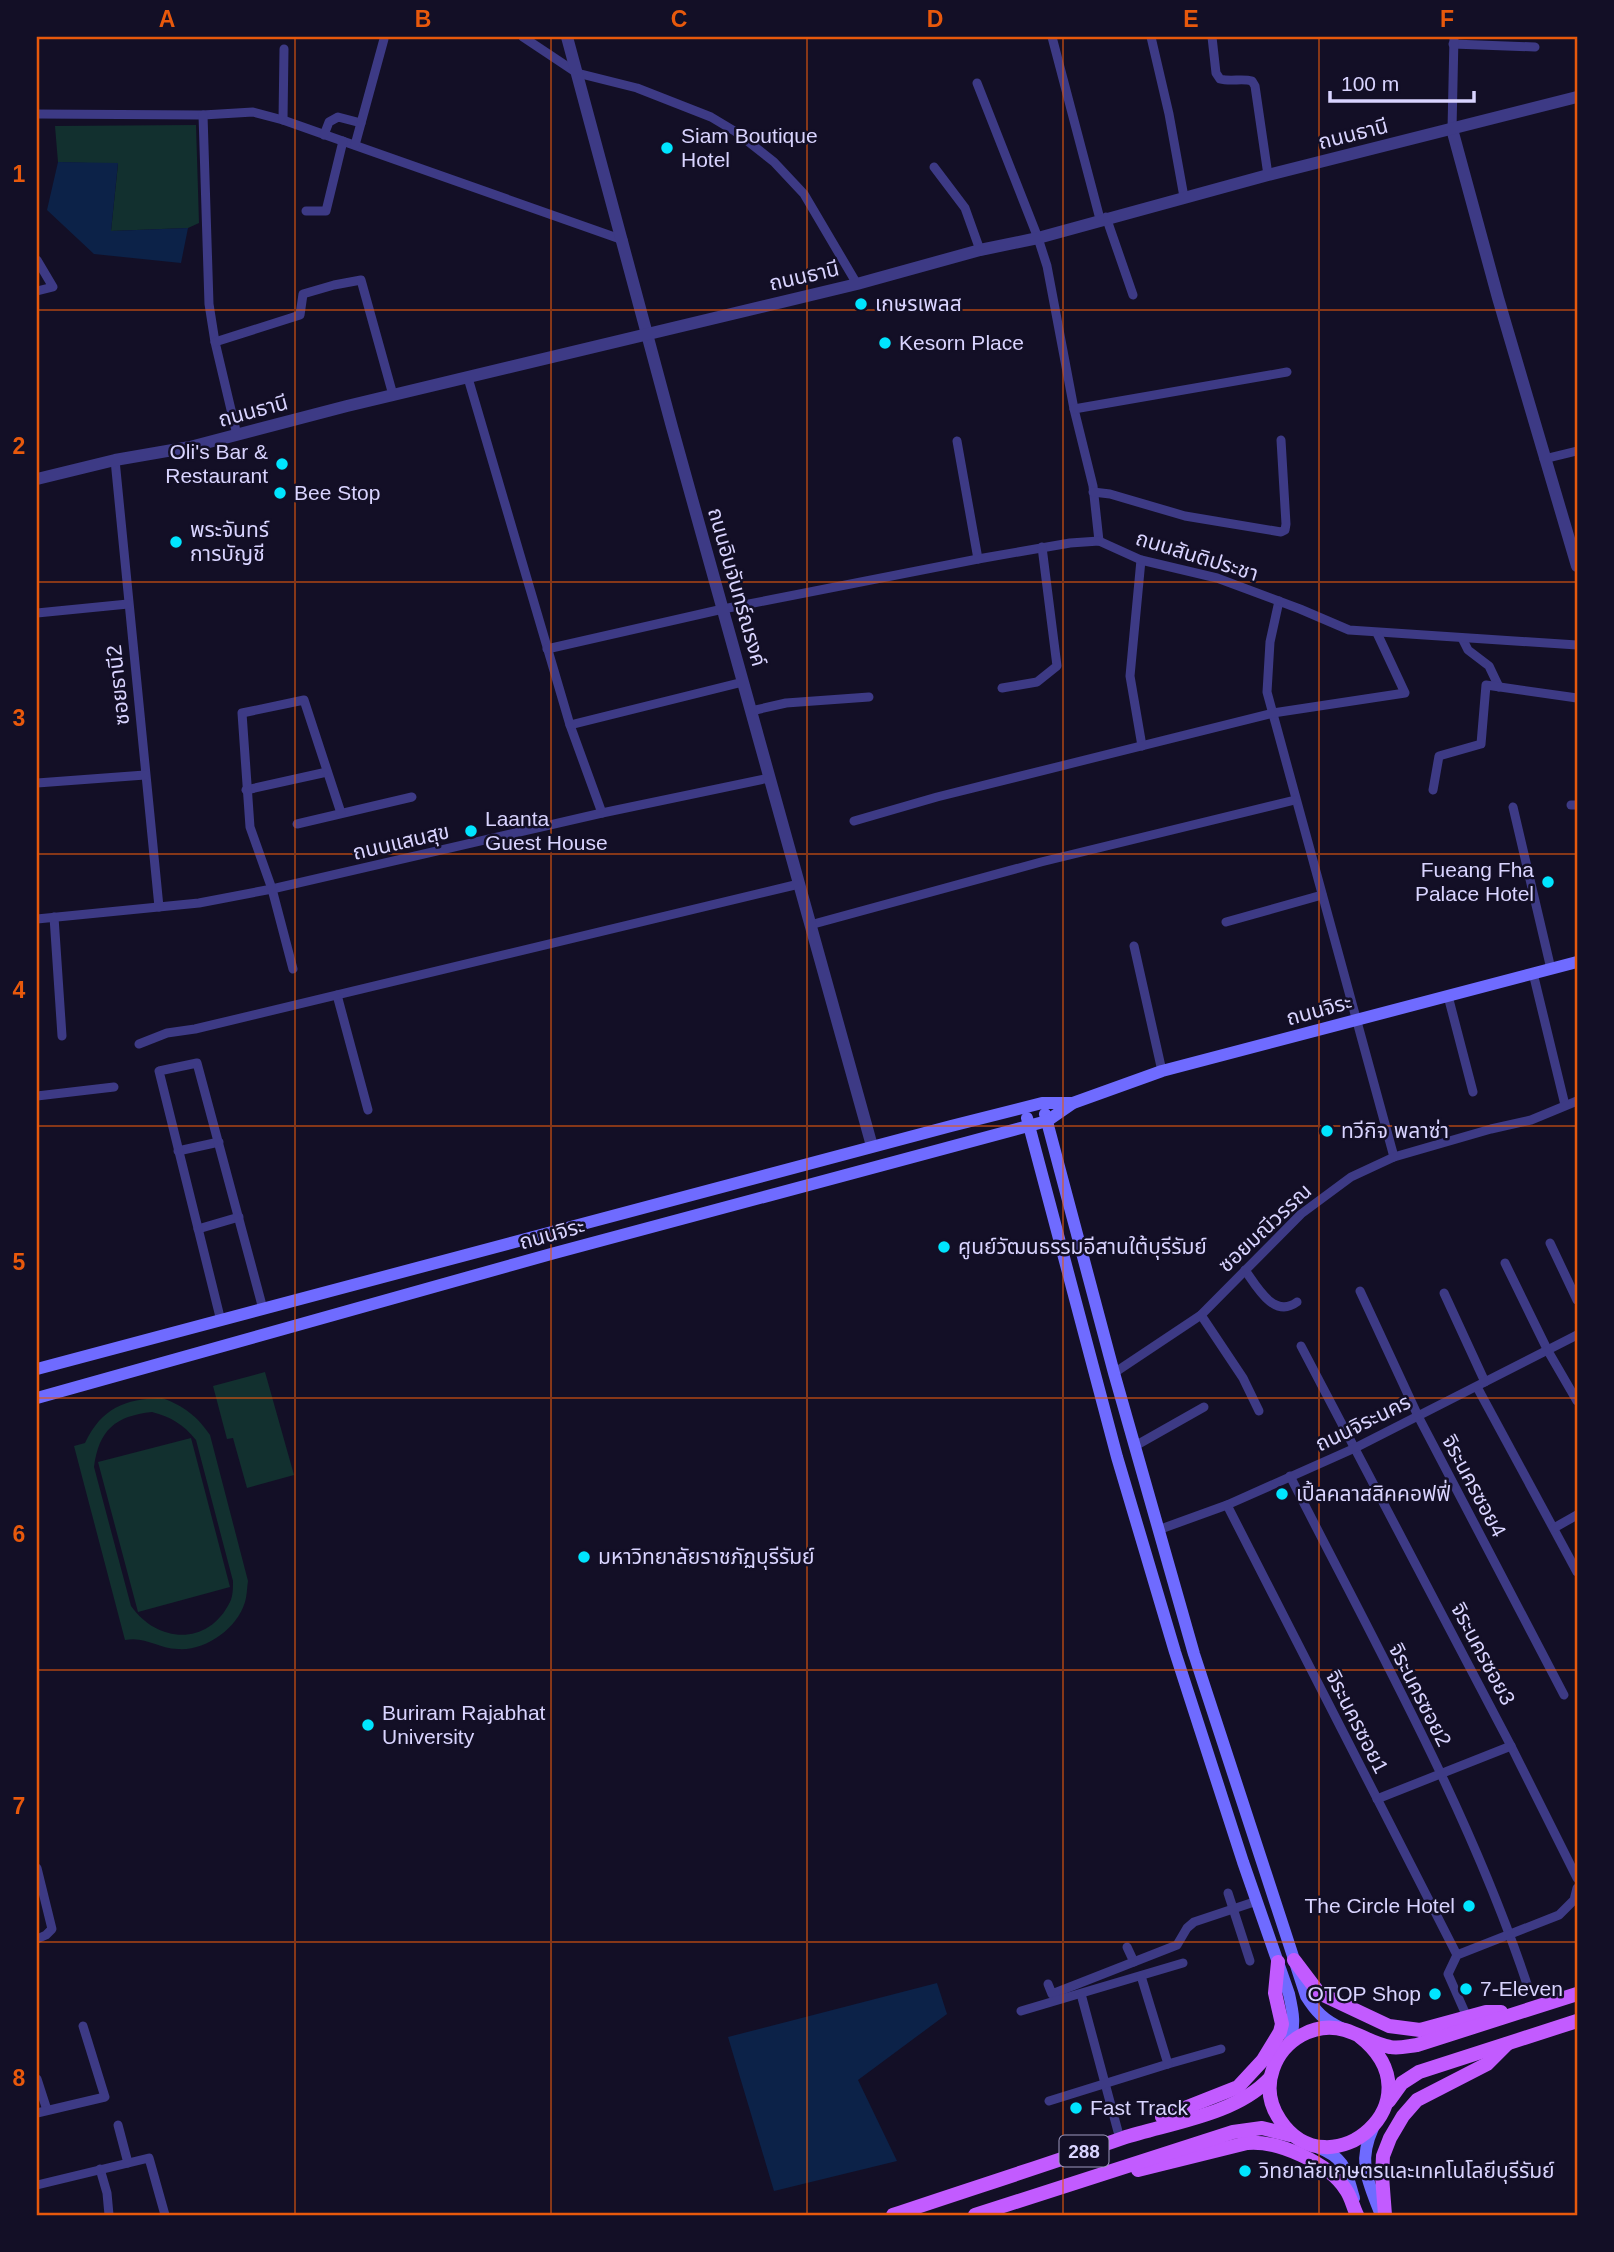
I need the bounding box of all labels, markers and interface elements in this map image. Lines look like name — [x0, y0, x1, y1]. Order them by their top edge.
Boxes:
text: A — [159, 6, 175, 32]
text: B — [415, 6, 431, 32]
text: C — [671, 6, 687, 32]
text: D — [927, 6, 943, 32]
text: E — [1183, 6, 1199, 32]
text: F — [1440, 6, 1454, 32]
scale bar — [1330, 60, 1474, 104]
text: 100 m — [1341, 72, 1399, 95]
street label: ถนนธานี — [1316, 114, 1390, 153]
place label: Siam Boutique Hotel — [681, 124, 818, 171]
marker: Siam Boutique Hotel — [659, 140, 675, 156]
text: 1 — [13, 161, 26, 187]
street label: ถนนธานี — [767, 256, 841, 295]
place label: เกษรเพลส — [875, 292, 962, 315]
marker: เกษรเพลส — [853, 296, 869, 312]
place label: Kesorn Place — [899, 331, 1024, 354]
marker: Kesorn Place — [877, 335, 893, 351]
street label: ถนนธานี — [215, 390, 290, 431]
text: 2 — [13, 433, 25, 459]
place label: Oli's Bar & Restaurant — [165, 440, 268, 487]
marker: Oli's Bar & Restaurant — [274, 456, 290, 472]
place label: Bee Stop — [294, 481, 380, 504]
marker: Bee Stop — [272, 485, 288, 501]
street label: ถนนอินจันทร์ณรงค์ — [704, 505, 771, 669]
place label: พระจันทร์ การบัญชี — [190, 518, 270, 565]
street label: ถนนสันติประชา — [1133, 526, 1261, 585]
marker: พระจันทร์ การบัญชี — [168, 534, 184, 550]
street label: ซอยธานี2 — [102, 644, 133, 726]
text: 3 — [13, 705, 25, 731]
place label: Laanta Guest House — [485, 807, 608, 854]
street label: ถนนแสนสุข — [350, 819, 452, 866]
marker: Laanta Guest House — [463, 823, 479, 839]
place label: Fueang Fha Palace Hotel — [1415, 858, 1534, 905]
marker: Fueang Fha Palace Hotel — [1540, 874, 1556, 890]
text: 4 — [13, 977, 26, 1003]
street label: ถนนจิระ — [1284, 990, 1354, 1029]
place label: ทวีกิจ พลาซ่า — [1341, 1119, 1449, 1142]
marker: ทวีกิจ พลาซ่า — [1319, 1123, 1335, 1139]
street label: ซอยมณีวรรณ — [1214, 1179, 1316, 1276]
street label: ถนนจิระ — [517, 1214, 587, 1253]
place label: ศูนย์วัฒนธรรมอีสานใต้บุรีรัมย์ — [958, 1235, 1207, 1260]
marker: ศูนย์วัฒนธรรมอีสานใต้บุรีรัมย์ — [936, 1239, 952, 1255]
text: 5 — [13, 1249, 26, 1275]
street label: ถนนจิระนคร — [1311, 1390, 1414, 1455]
street label: จิระนครซอย4 — [1438, 1431, 1511, 1541]
place label: เปิ้ลคลาสสิคคอฟฟี่ — [1296, 1479, 1451, 1505]
marker: เปิ้ลคลาสสิคคอฟฟี่ — [1274, 1486, 1290, 1502]
text: 6 — [13, 1521, 25, 1547]
place label: มหาวิทยาลัยราชภัฏบุรีรัมย์ — [598, 1545, 815, 1570]
marker: มหาวิทยาลัยราชภัฏบุรีรัมย์ — [576, 1549, 592, 1565]
street label: จิระนครซอย3 — [1447, 1599, 1520, 1709]
street label: จิระนครซอย2 — [1385, 1639, 1456, 1750]
street label: จิระนครซอย1 — [1322, 1666, 1393, 1777]
place label: Buriram Rajabhat University — [382, 1701, 546, 1748]
marker: Buriram Rajabhat University — [360, 1717, 376, 1733]
text: 7 — [13, 1793, 25, 1819]
place label: The Circle Hotel — [1304, 1894, 1455, 1917]
marker: The Circle Hotel — [1461, 1898, 1477, 1914]
place label: 7-Eleven — [1480, 1977, 1563, 2000]
marker: 7-Eleven — [1458, 1981, 1474, 1997]
place label: OTOP Shop — [1307, 1982, 1421, 2005]
marker: OTOP Shop — [1427, 1986, 1443, 2002]
text: 8 — [13, 2065, 26, 2091]
place label: Fast Track — [1090, 2096, 1189, 2119]
marker: Fast Track — [1068, 2100, 1084, 2116]
road number: 288 — [1060, 2136, 1108, 2166]
place label: วิทยาลัยเกษตรและเทคโนโลยีบุรีรัมย์ — [1259, 2159, 1555, 2184]
marker: วิทยาลัยเกษตรและเทคโนโลยีบุรีรัมย์ — [1237, 2163, 1253, 2179]

